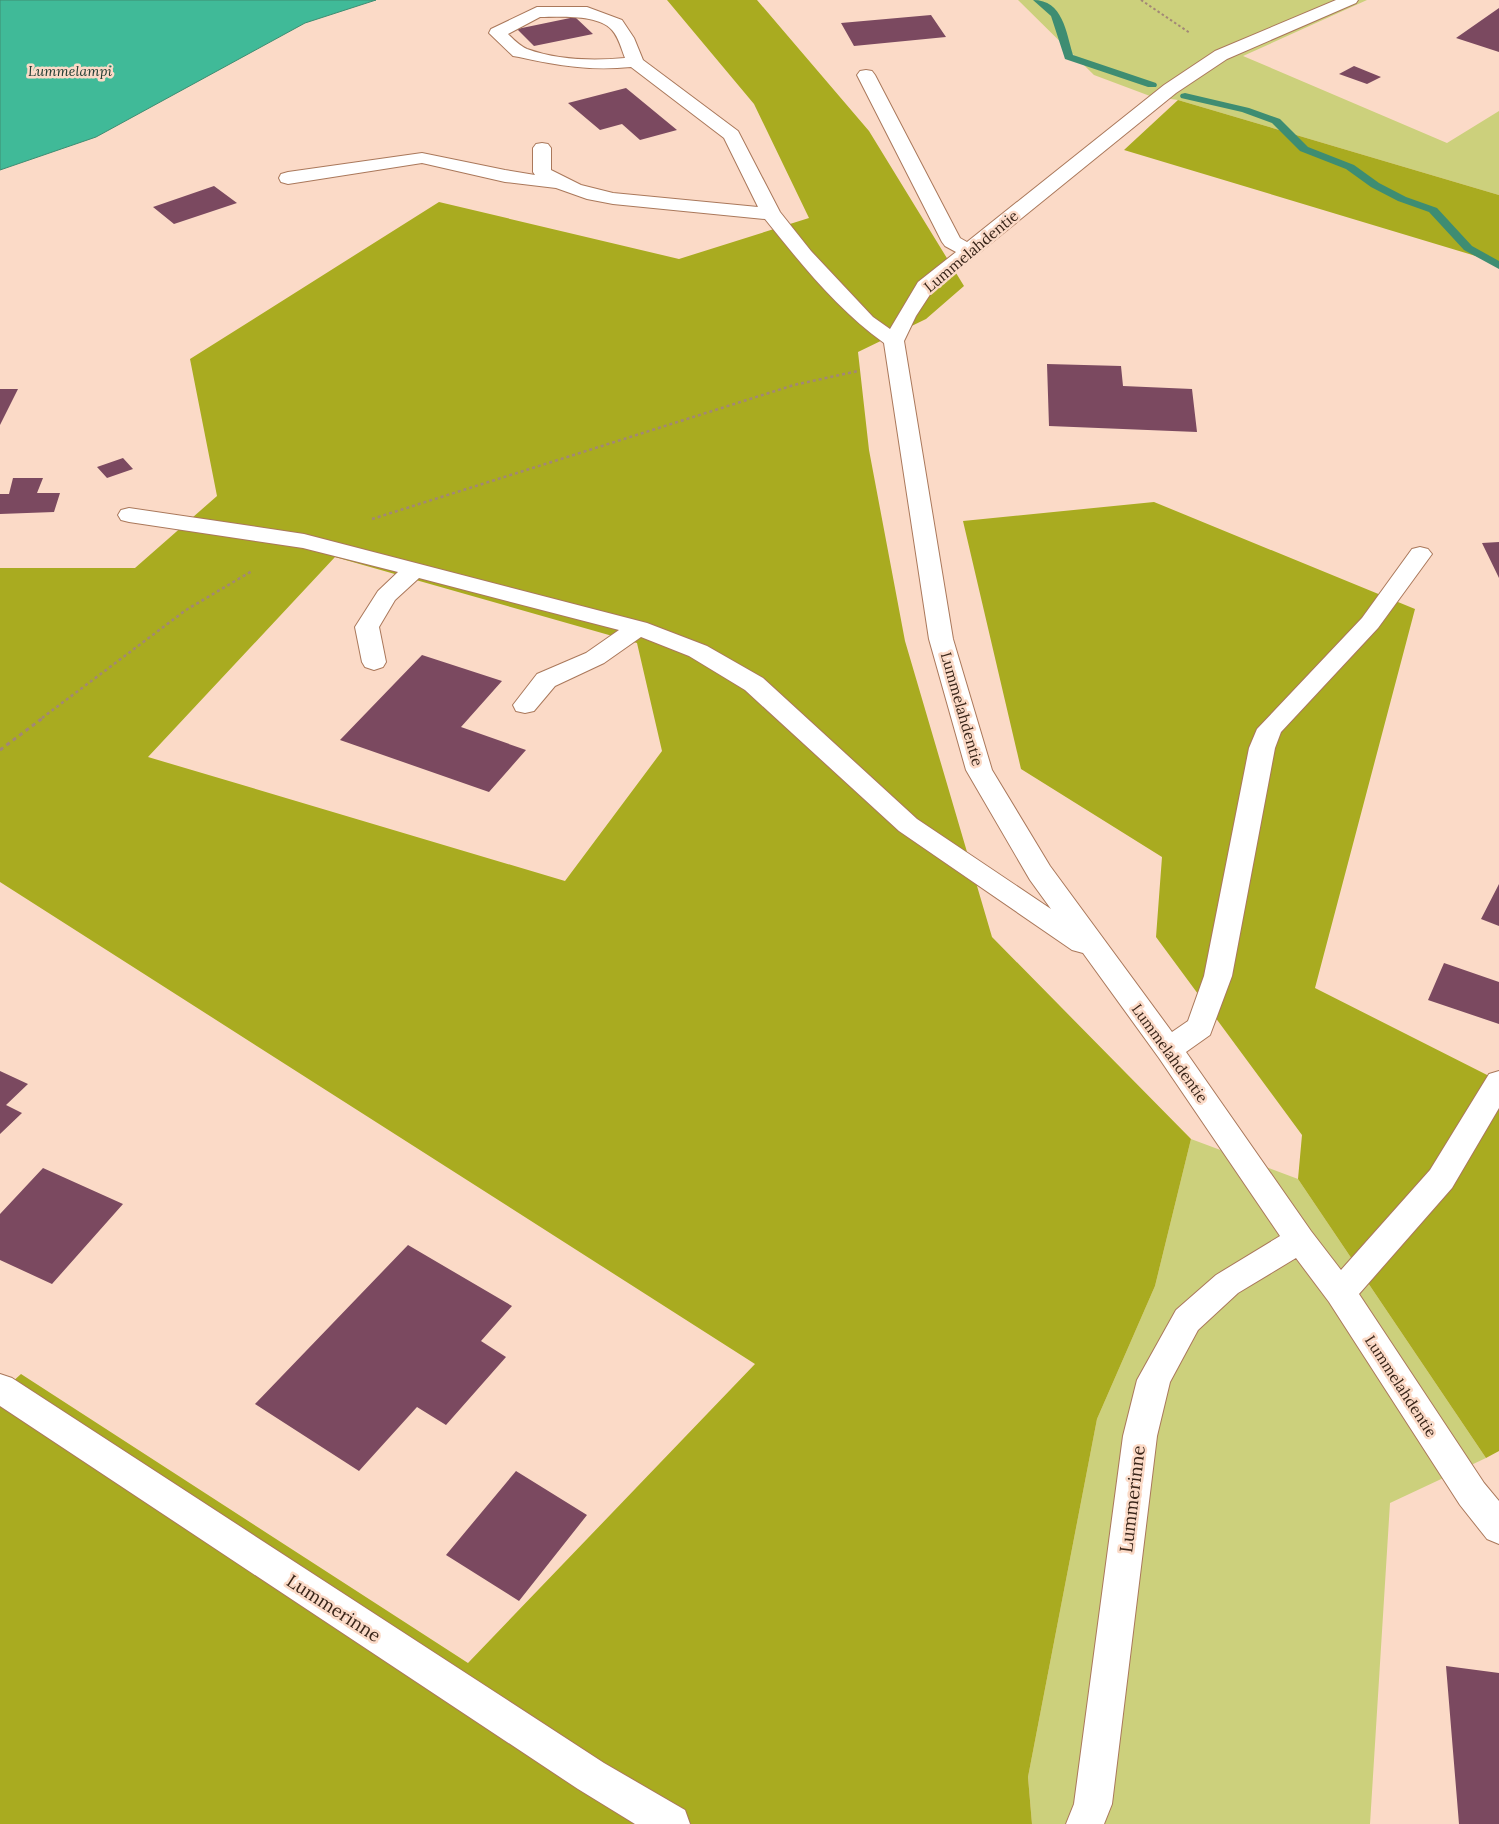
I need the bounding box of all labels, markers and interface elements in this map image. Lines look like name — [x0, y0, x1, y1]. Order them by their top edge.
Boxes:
water label: Lummelampi — [28, 62, 112, 80]
street label: Lummelahdentie — [920, 206, 1022, 296]
street label: Lummelahdentie — [937, 650, 987, 768]
street label: Lummelahdentie — [1128, 1000, 1212, 1106]
street label: Lummelahdentie — [1361, 1332, 1441, 1440]
street label: Lummerinne — [1114, 1444, 1150, 1554]
street label: Lummerinne — [283, 1569, 386, 1647]

